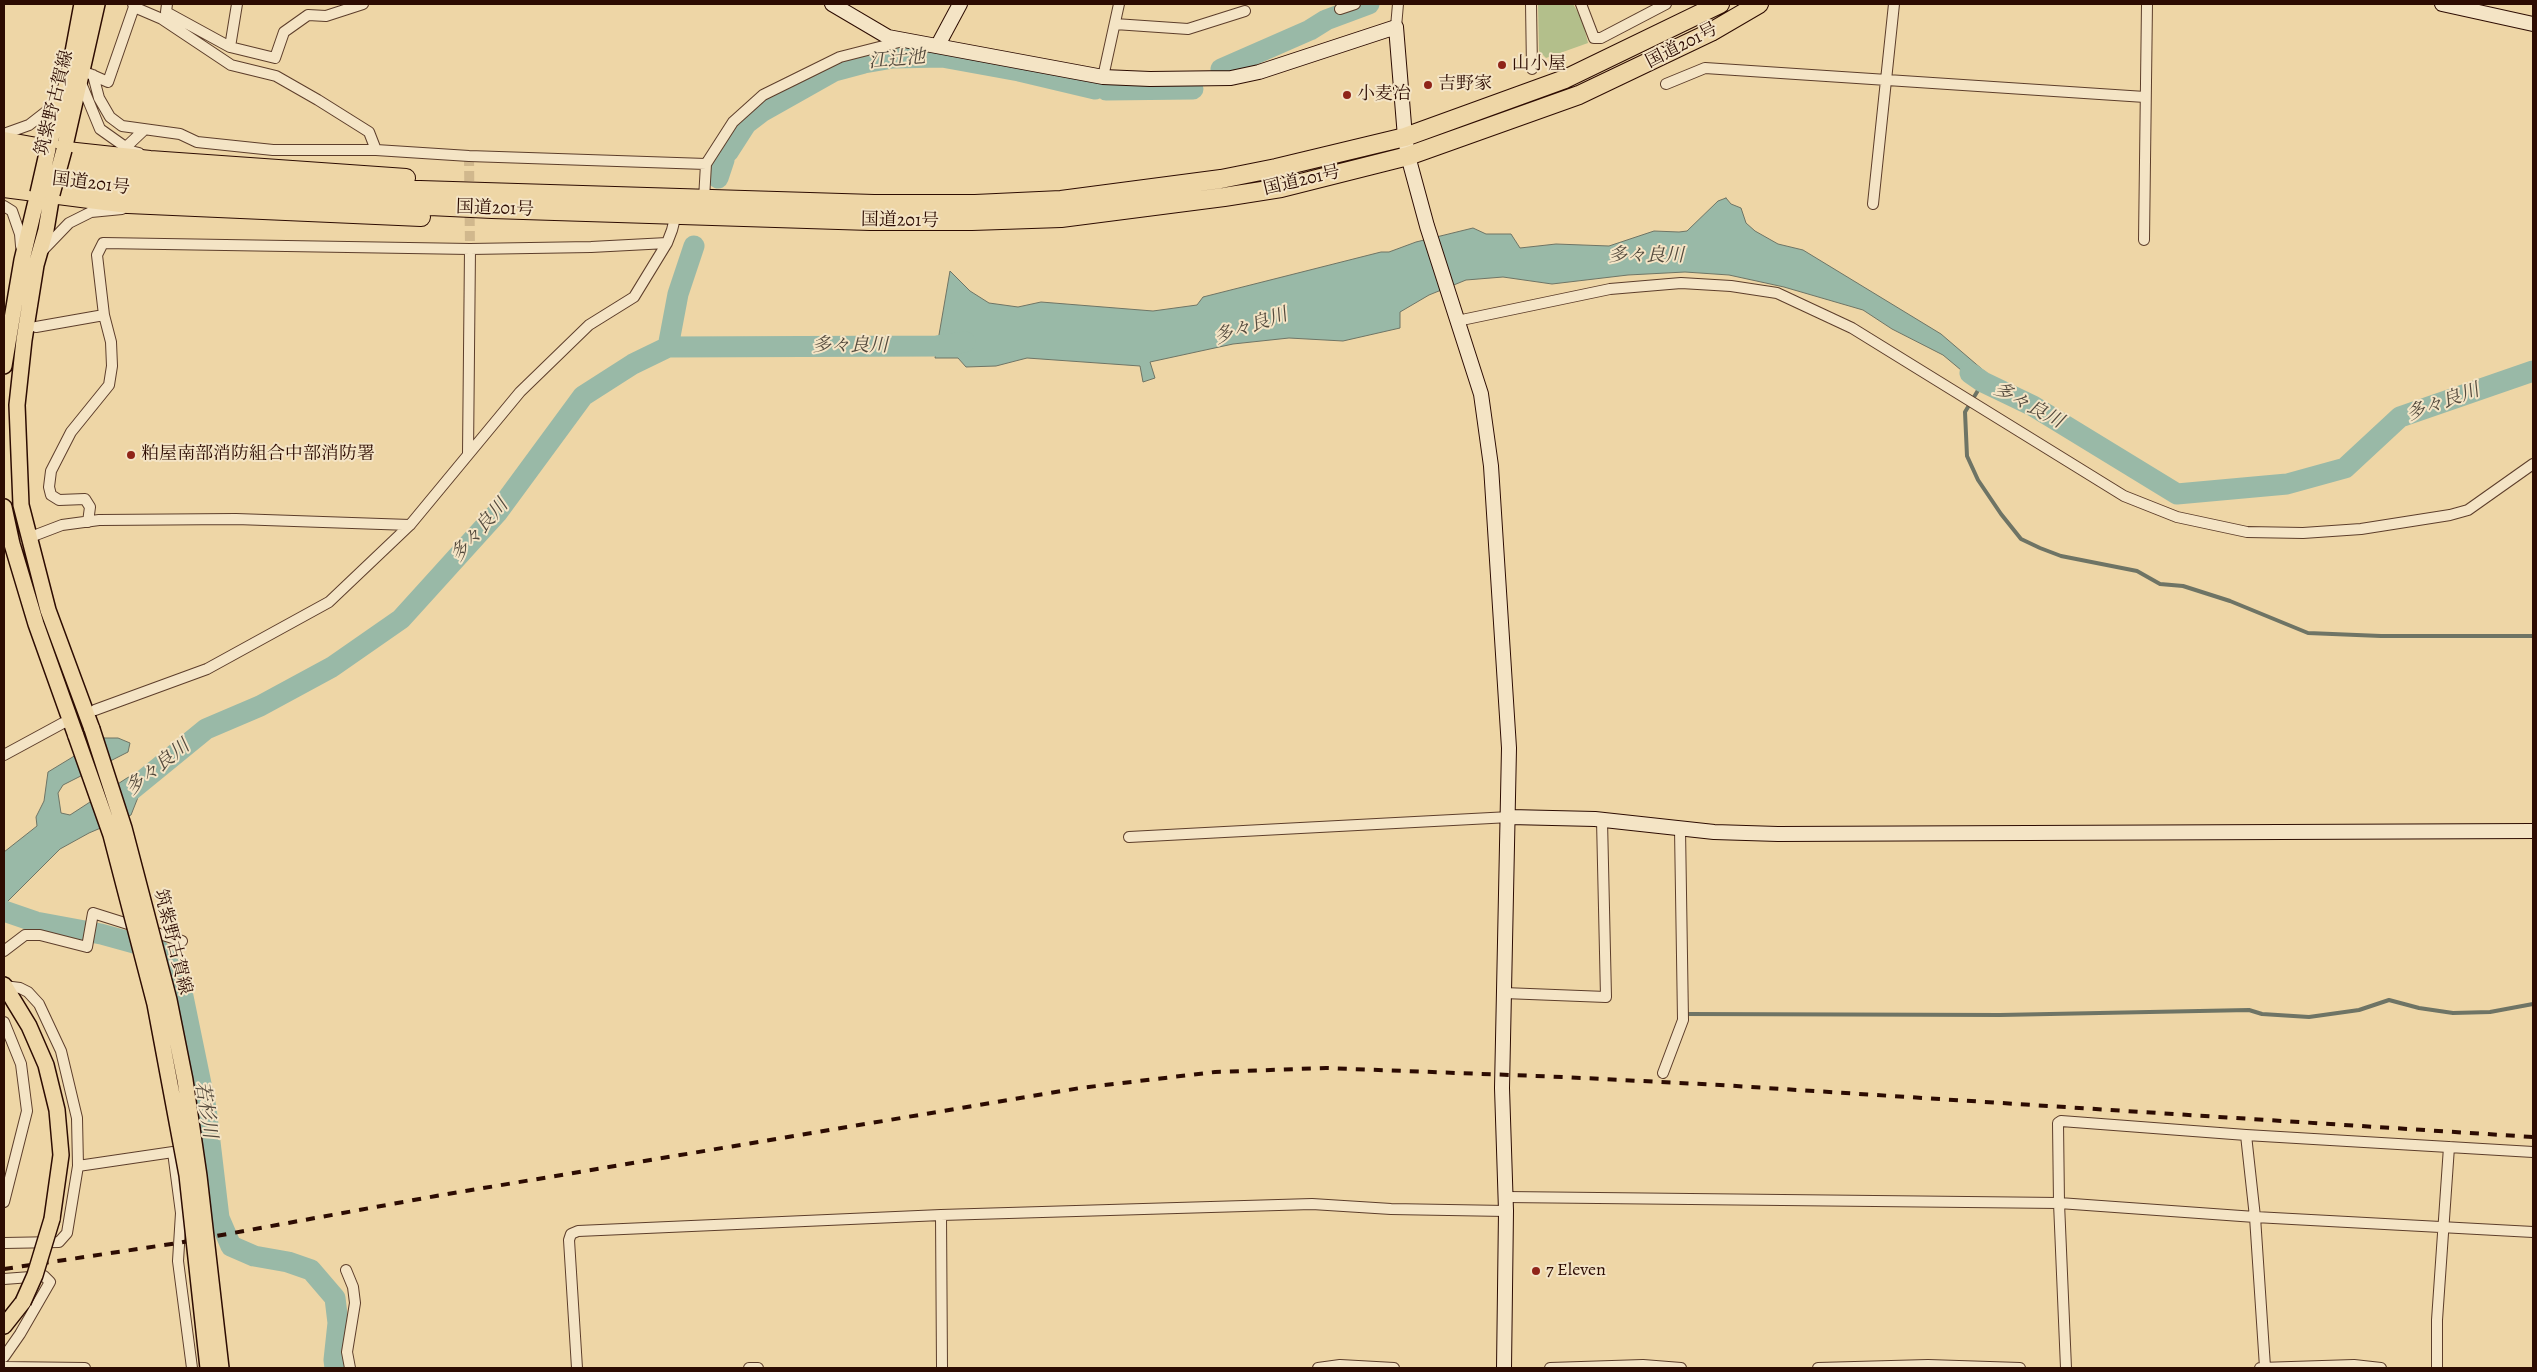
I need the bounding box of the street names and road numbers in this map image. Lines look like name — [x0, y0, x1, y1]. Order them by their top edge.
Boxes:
street label: 国道201号 — [1642, 19, 1722, 73]
street label: 筑紫野古賀線 — [31, 48, 79, 158]
street label: 国道201号 — [1261, 162, 1343, 200]
street label: 国道201号 — [51, 169, 131, 199]
street label: 国道201号 — [455, 197, 535, 221]
street label: 国道201号 — [861, 210, 939, 232]
street label: 筑紫野古賀線 — [148, 887, 196, 997]

